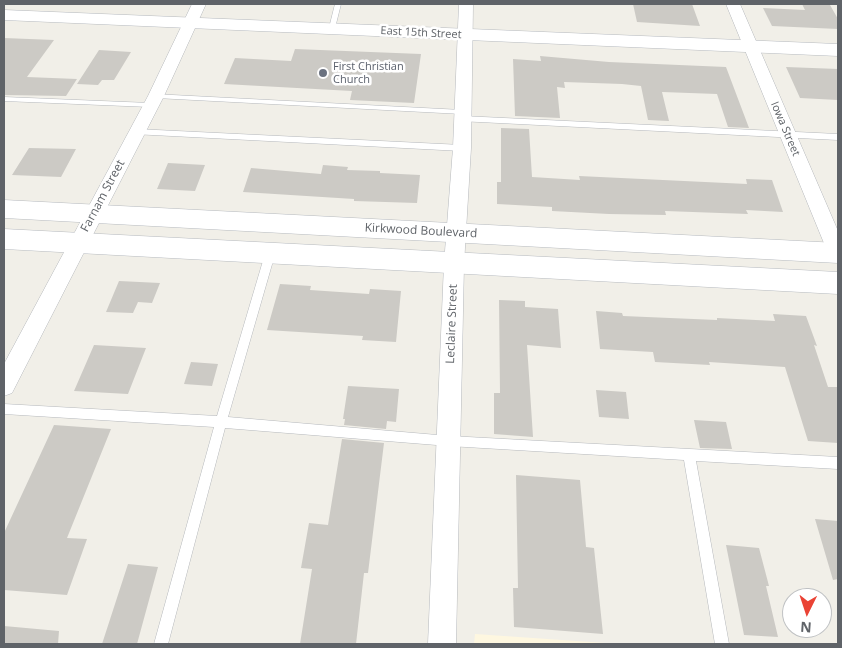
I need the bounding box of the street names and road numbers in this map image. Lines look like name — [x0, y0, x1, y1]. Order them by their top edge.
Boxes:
street label: East 15th Street — [380, 24, 462, 42]
street label: Iowa Street — [768, 100, 802, 158]
street label: Farnam Street — [78, 158, 128, 234]
street label: Kirkwood Boulevard — [364, 221, 478, 241]
street label: Leclaire Street — [443, 284, 461, 364]

